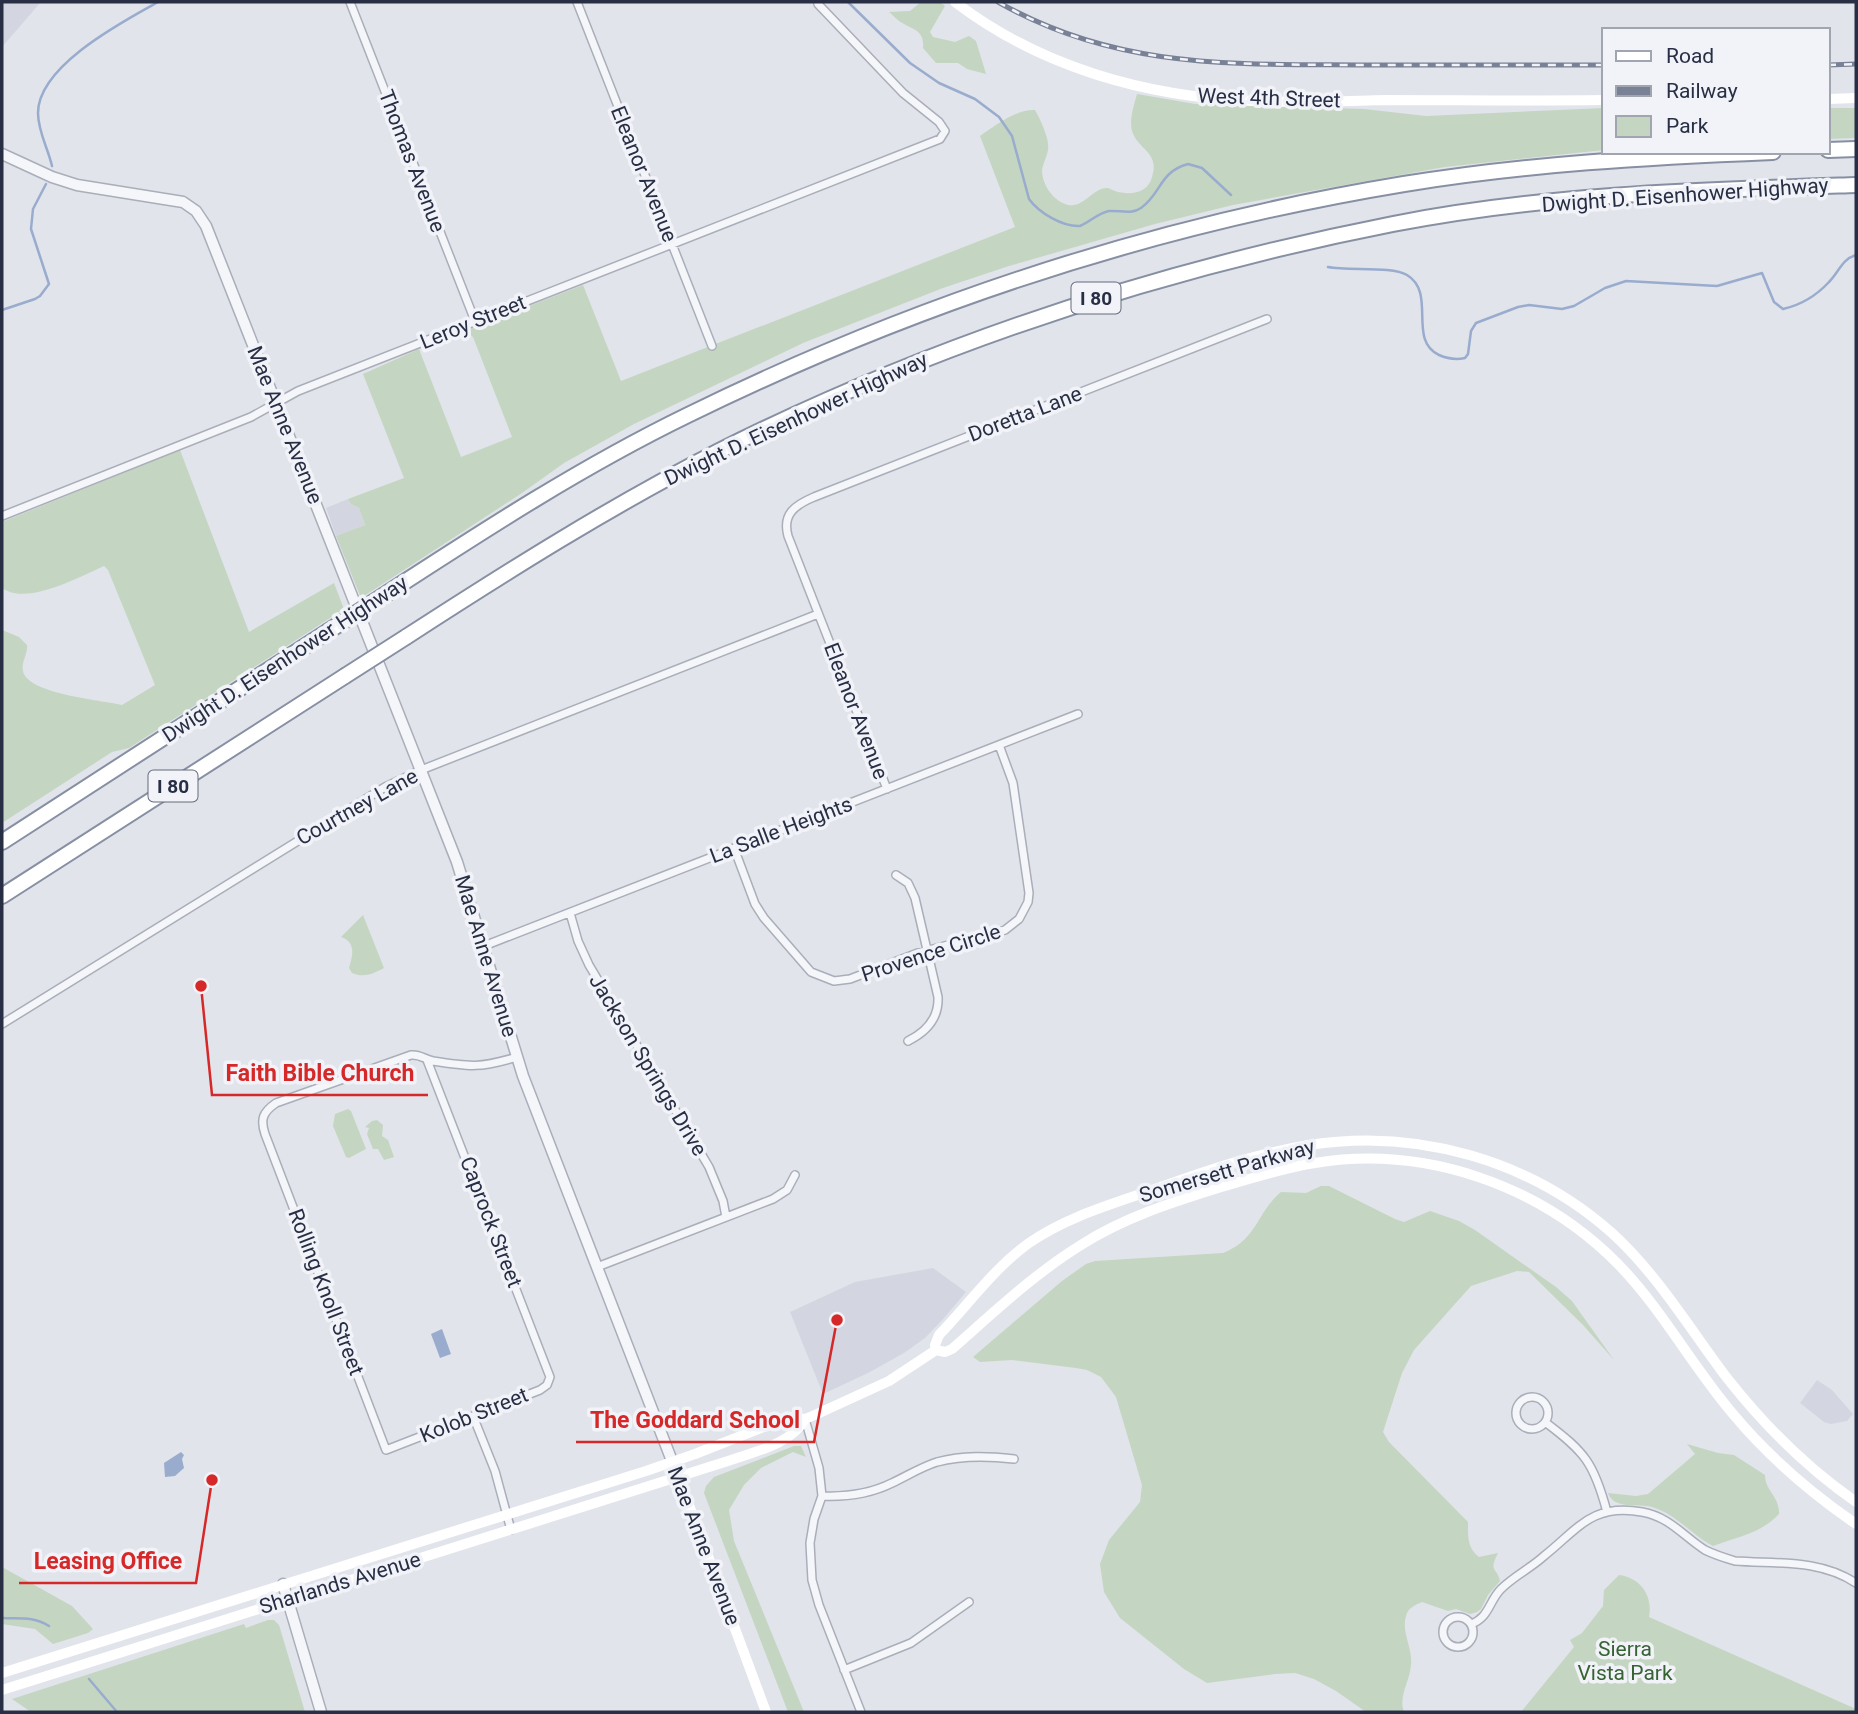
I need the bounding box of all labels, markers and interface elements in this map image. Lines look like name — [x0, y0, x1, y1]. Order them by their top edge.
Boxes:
legend — [1602, 28, 1830, 154]
text: Road — [1666, 44, 1714, 68]
text: Railway — [1666, 79, 1738, 103]
street label: West 4th Street — [1197, 84, 1341, 112]
street label: Thomas Avenue — [374, 86, 450, 236]
street label: Eleanor Avenue — [606, 103, 682, 245]
text: Park — [1666, 114, 1709, 138]
street label: Dwight D. Eisenhower Highway — [1541, 173, 1829, 217]
road number: I 80 — [1072, 282, 1120, 314]
street label: Leroy Street — [417, 290, 529, 354]
street label: Mae Anne Avenue — [242, 343, 328, 507]
street label: Dwight D. Eisenhower Highway — [661, 347, 931, 491]
street label: Doretta Lane — [965, 381, 1085, 447]
street label: Dwight D. Eisenhower Highway — [158, 571, 412, 747]
street label: Eleanor Avenue — [819, 639, 893, 783]
street label: Courtney Lane — [292, 764, 422, 850]
road number: I 80 — [148, 771, 198, 802]
street label: La Salle Heights — [706, 792, 856, 868]
street label: Mae Anne Avenue — [450, 872, 522, 1040]
street label: Provence Circle — [858, 919, 1004, 987]
street label: Jackson Springs Drive — [584, 970, 712, 1160]
callout: Faith Bible Church — [212, 1051, 428, 1095]
text: Faith Bible Church — [226, 1060, 414, 1087]
street label: Somersett Parkway — [1137, 1134, 1318, 1208]
street label: Caprock Street — [455, 1153, 527, 1291]
street label: Rolling Knoll Street — [283, 1205, 369, 1379]
street label: Kolob Street — [416, 1382, 532, 1448]
callout: The Goddard School — [576, 1398, 814, 1442]
text: The Goddard School — [590, 1407, 800, 1434]
street label: Mae Anne Avenue — [663, 1463, 745, 1629]
callout: Leasing Office — [19, 1539, 196, 1583]
street label: Sharlands Avenue — [257, 1547, 423, 1619]
text: Leasing Office — [34, 1548, 182, 1575]
park label: Sierra Vista Park — [1577, 1637, 1673, 1685]

